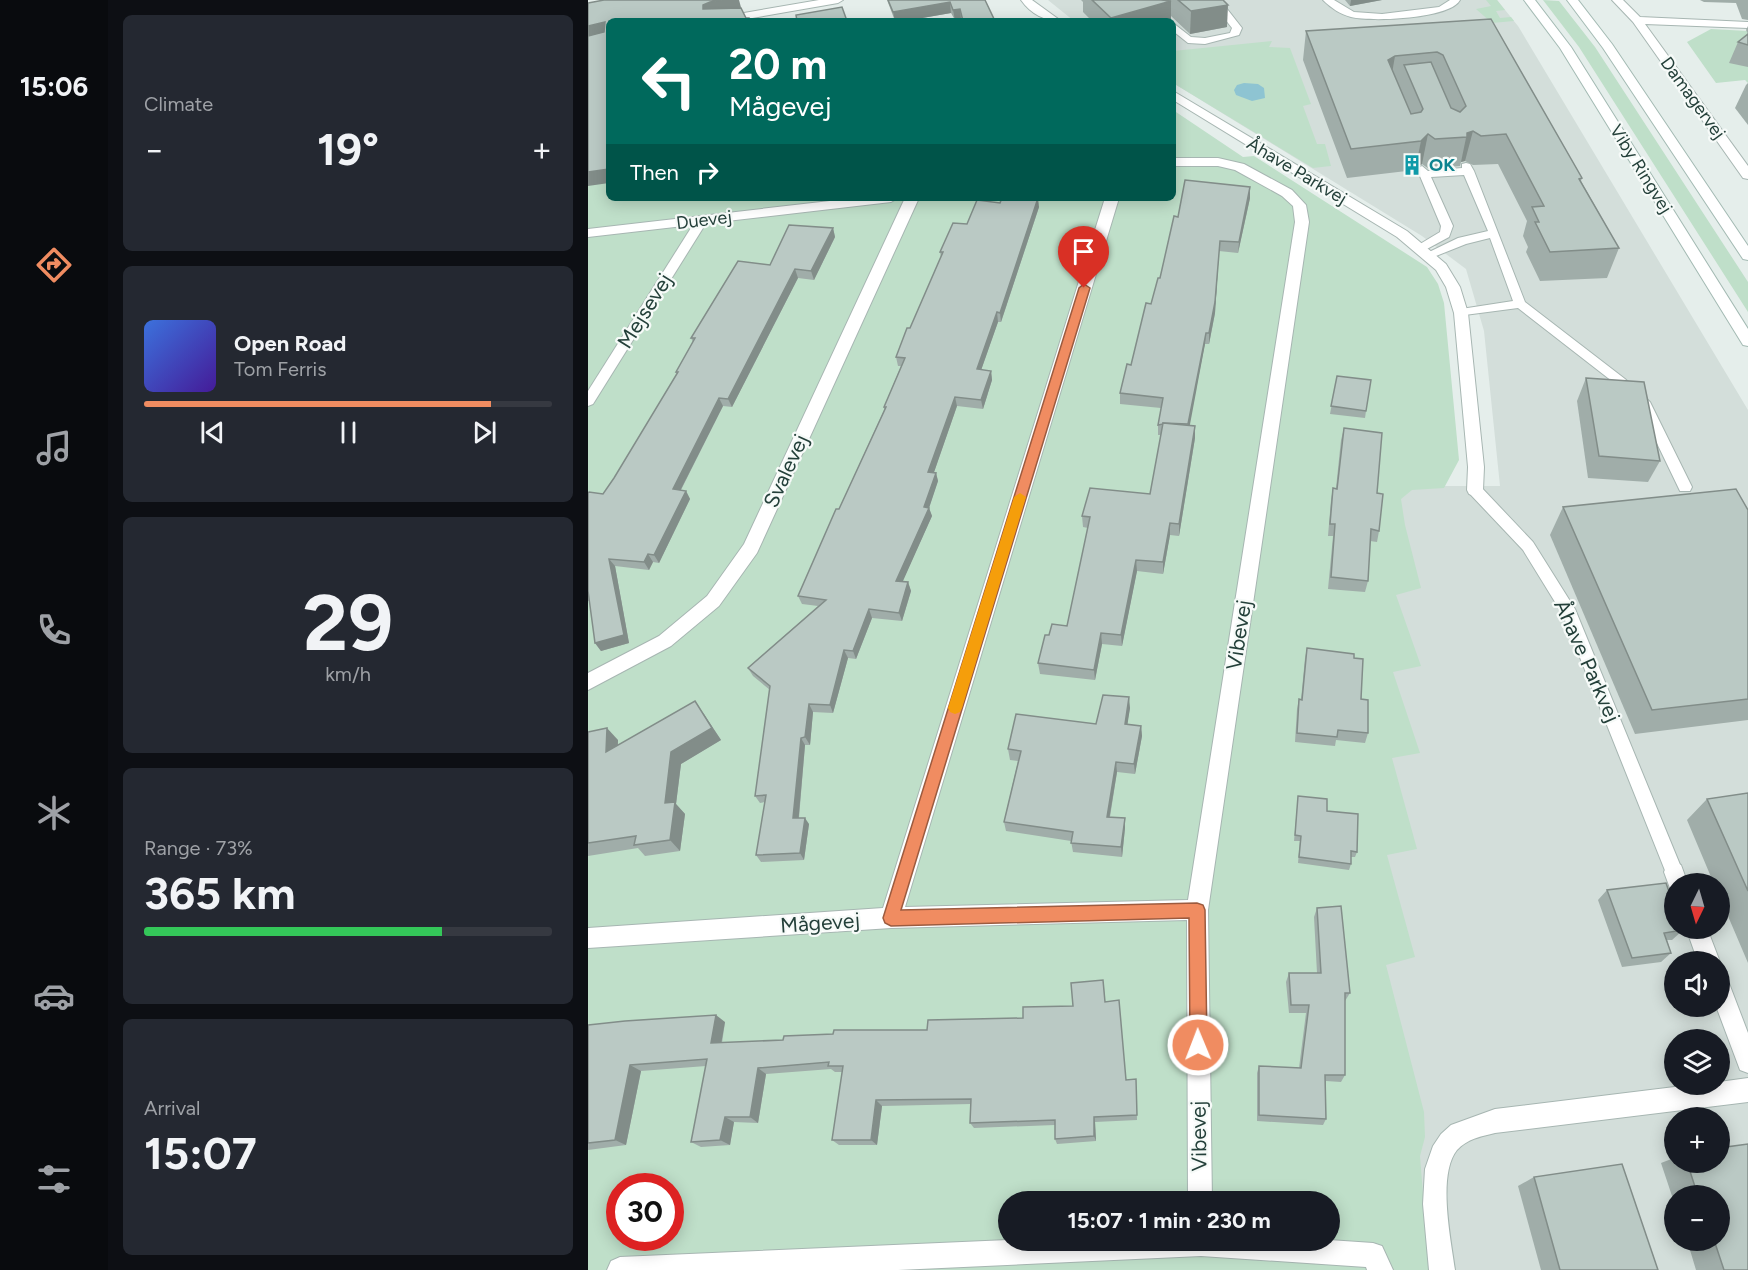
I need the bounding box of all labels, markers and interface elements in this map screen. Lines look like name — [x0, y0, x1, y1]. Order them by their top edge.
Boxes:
text: 20 m — [729, 39, 827, 90]
icon: left — [630, 42, 708, 120]
street label: Damagervej — [1656, 53, 1730, 143]
text: 15:06 — [20, 70, 88, 103]
text: Mågevej — [729, 90, 832, 123]
text: Climate — [144, 92, 213, 116]
street label: Viby Ringvej — [1605, 120, 1677, 218]
text: 19° — [317, 122, 379, 176]
text: − — [144, 130, 165, 169]
text: + — [531, 130, 552, 169]
street label: Åhave Parkvej — [1243, 133, 1351, 209]
building icon: OK — [1400, 153, 1424, 177]
place label: OK — [1429, 154, 1455, 176]
icon: right — [691, 156, 724, 189]
text: Then — [630, 159, 679, 186]
street label: Duevej — [675, 206, 733, 234]
pin — [1058, 226, 1109, 288]
icon: arrive — [1067, 235, 1100, 268]
icon: directions — [33, 244, 75, 286]
street label: Mejsevej — [612, 269, 677, 353]
text: Open Road — [234, 330, 346, 357]
text: Tom Ferris — [234, 357, 327, 381]
icon: previous — [196, 416, 229, 449]
icon: pause — [332, 416, 365, 449]
icon: next — [468, 416, 501, 449]
icon: music — [33, 427, 75, 469]
street label: Svalevej — [758, 430, 813, 511]
text: 29 — [303, 576, 393, 670]
street label: Åhave Parkvej — [1549, 596, 1626, 726]
street label: Vibevej — [1221, 598, 1256, 672]
icon: phone — [33, 609, 75, 651]
text: km/h — [325, 662, 371, 686]
icon: climate — [33, 792, 75, 834]
text: Range · 73% — [144, 836, 253, 860]
text: 365 km — [144, 866, 295, 920]
north arrow — [1664, 873, 1730, 939]
map controls — [1664, 873, 1730, 1251]
street label: Mågevej — [779, 907, 861, 938]
button: sound — [1664, 951, 1730, 1017]
icon: car — [33, 975, 75, 1017]
position arrow — [1166, 1013, 1230, 1077]
button: layers — [1664, 1029, 1730, 1095]
text: Arrival — [144, 1096, 200, 1120]
street label: Vibevej — [1185, 1100, 1212, 1172]
button: + — [1664, 1107, 1730, 1173]
text: 15:07 — [144, 1126, 257, 1180]
icon: filters — [33, 1158, 75, 1200]
speed limit sign: 30 — [606, 1173, 684, 1251]
button: − — [1664, 1185, 1730, 1251]
text: 15:07 · 1 min · 230 m — [1067, 1207, 1271, 1234]

